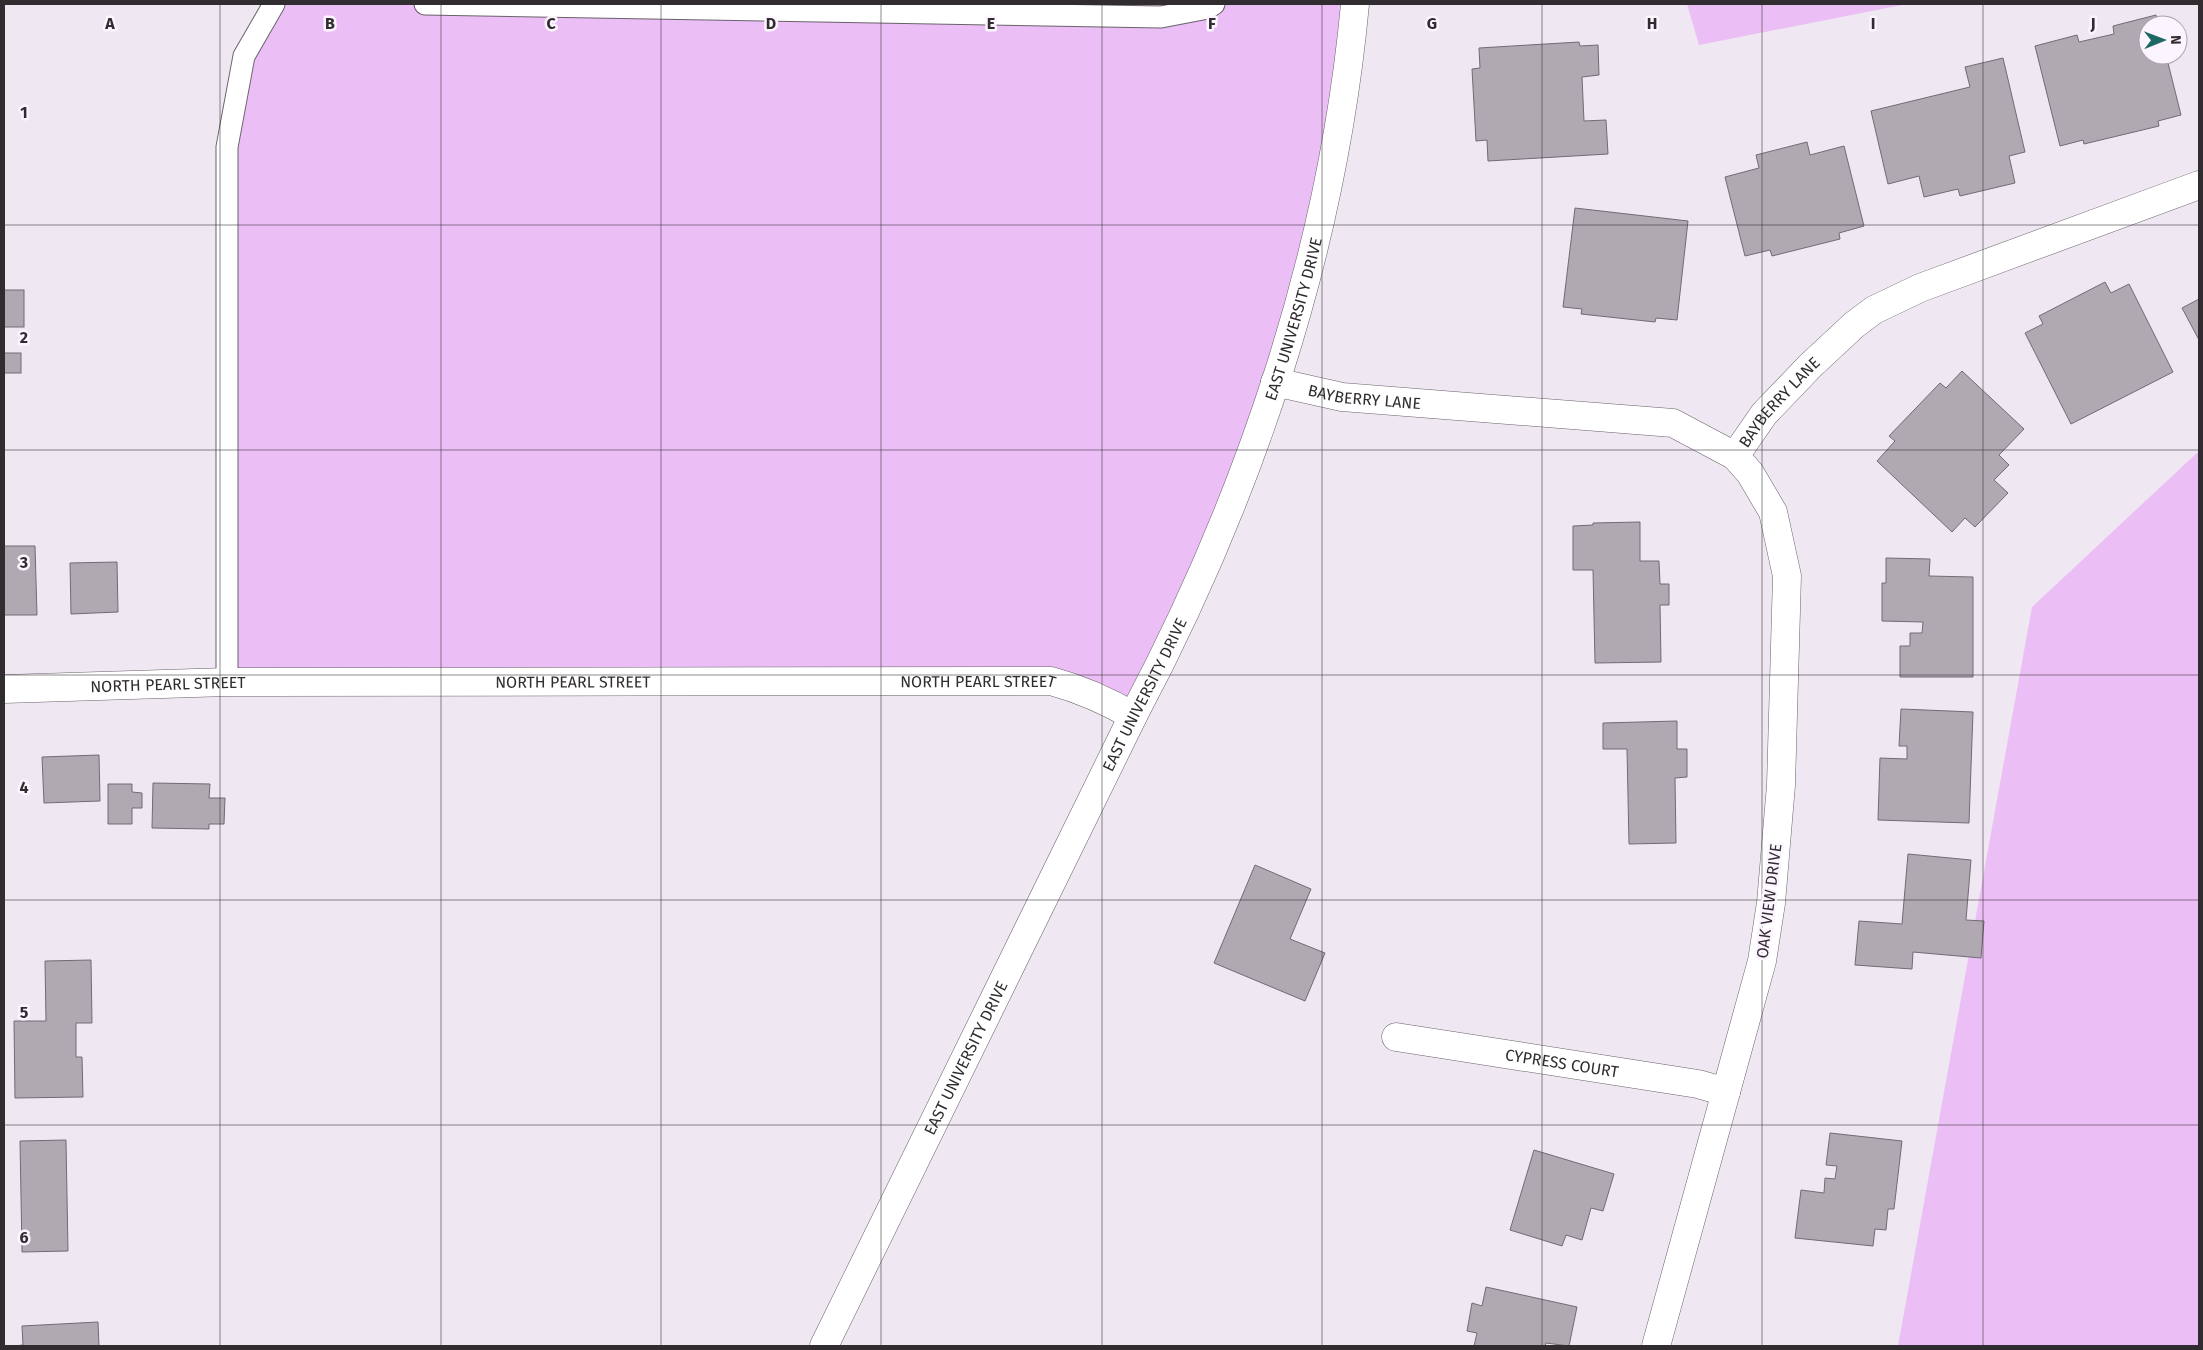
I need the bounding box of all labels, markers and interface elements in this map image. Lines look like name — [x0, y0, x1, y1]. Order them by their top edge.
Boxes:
text: A — [104, 14, 115, 33]
text: B — [325, 14, 335, 33]
text: C — [546, 14, 556, 33]
text: D — [766, 14, 776, 33]
text: E — [987, 14, 995, 33]
text: F — [1208, 14, 1216, 33]
text: G — [1427, 14, 1437, 33]
text: H — [1647, 14, 1657, 33]
text: I — [1871, 14, 1875, 33]
text: J — [2089, 14, 2096, 33]
north arrow — [2138, 15, 2188, 65]
text: N — [2167, 35, 2184, 45]
text: 1 — [20, 103, 28, 122]
street label: EAST UNIVERSITY DRIVE — [1261, 235, 1325, 403]
text: 2 — [20, 328, 28, 347]
street label: BAYBERRY LANE — [1735, 353, 1823, 451]
street label: BAYBERRY LANE — [1306, 380, 1422, 413]
text: 3 — [19, 553, 28, 572]
street label: EAST UNIVERSITY DRIVE — [1098, 615, 1190, 774]
street label: NORTH PEARL STREET — [900, 671, 1059, 692]
street label: NORTH PEARL STREET — [90, 672, 246, 696]
street label: NORTH PEARL STREET — [495, 672, 651, 691]
text: 4 — [19, 778, 29, 797]
street label: OAK VIEW DRIVE — [1753, 842, 1785, 960]
street label: EAST UNIVERSITY DRIVE — [920, 978, 1011, 1138]
text: 5 — [20, 1003, 29, 1022]
street label: CYPRESS COURT — [1504, 1045, 1621, 1081]
text: 6 — [19, 1228, 29, 1247]

